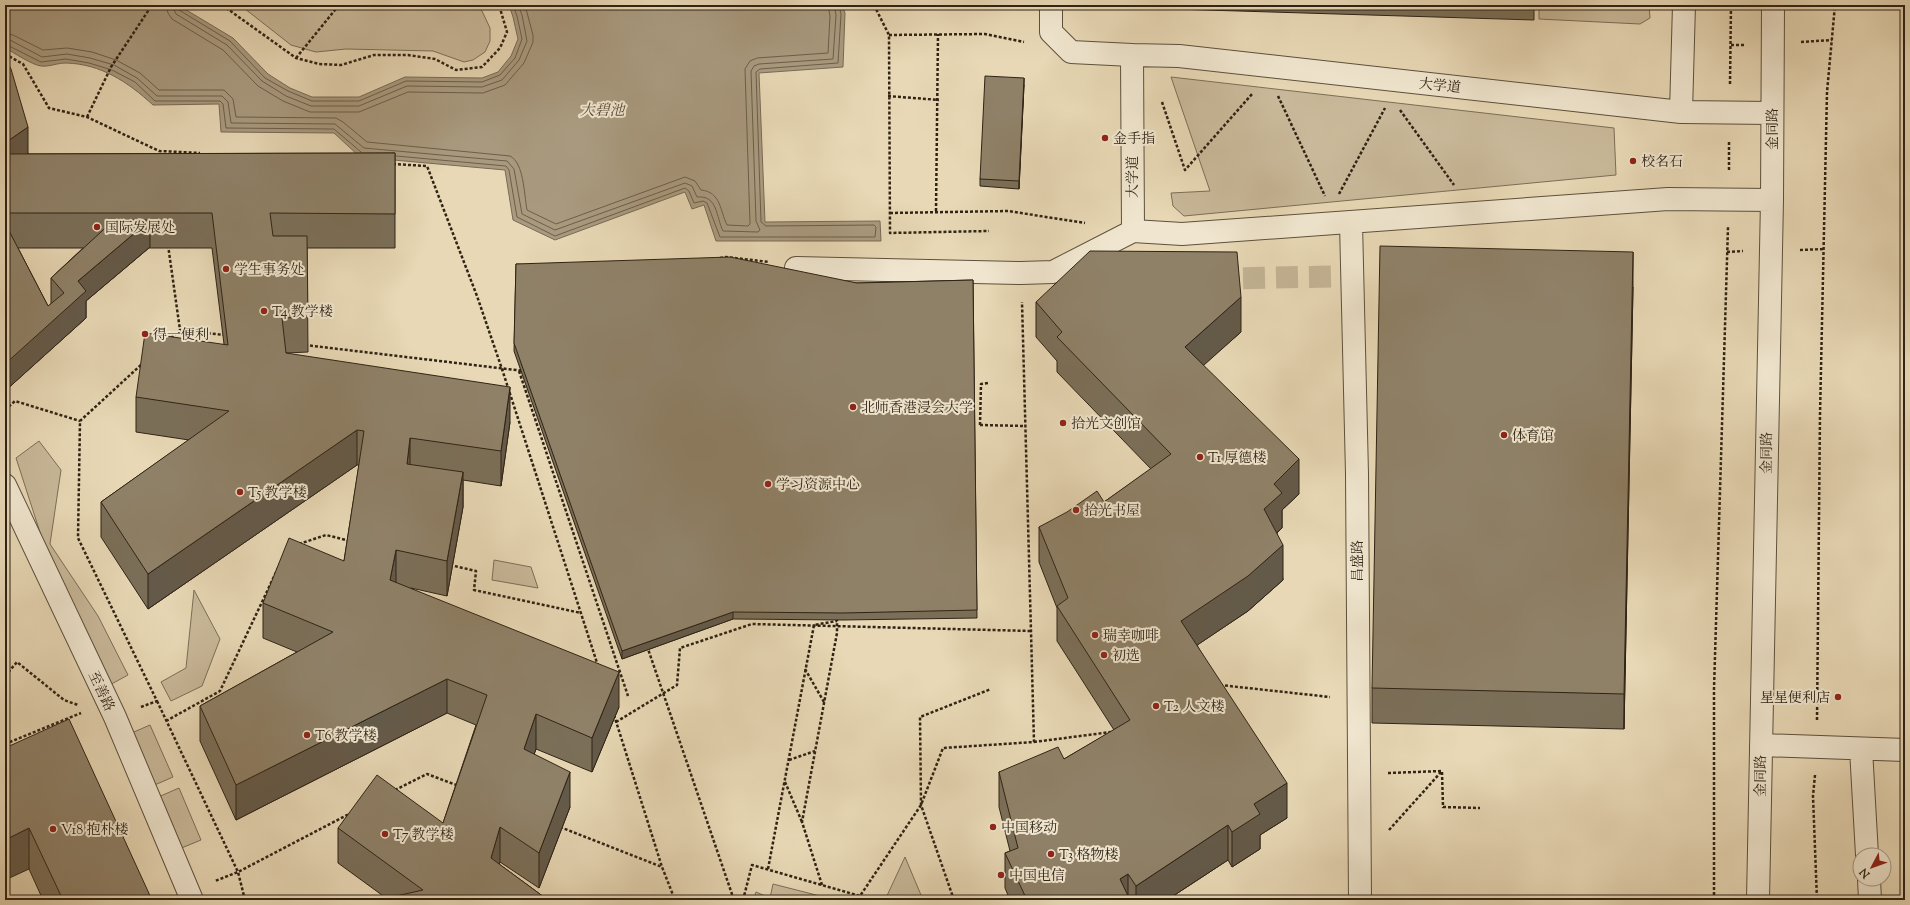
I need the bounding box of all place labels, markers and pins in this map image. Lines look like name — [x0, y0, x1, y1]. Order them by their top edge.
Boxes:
place label: 金手指 — [1113, 130, 1155, 150]
marker: 金手指 — [1100, 133, 1110, 143]
place label: 校名石 — [1641, 153, 1683, 173]
marker: 校名石 — [1628, 156, 1638, 166]
place label: 国际发展处 — [105, 219, 175, 239]
marker: 国际发展处 — [92, 222, 102, 232]
place label: 学生事务处 — [234, 261, 304, 281]
marker: 学生事务处 — [221, 264, 231, 274]
place label: T4 教学楼 — [272, 303, 333, 323]
marker: T4 教学楼 — [259, 306, 269, 316]
place label: 得一便利 — [153, 326, 209, 346]
marker: 得一便利 — [140, 329, 150, 339]
place label: 北师香港浸会大学 — [861, 399, 973, 419]
marker: 北师香港浸会大学 — [848, 402, 858, 412]
place label: 拾光文创馆 — [1071, 415, 1141, 435]
marker: 拾光文创馆 — [1058, 418, 1068, 428]
place label: 体育馆 — [1512, 427, 1554, 447]
marker: 体育馆 — [1499, 430, 1509, 440]
place label: T1 厚德楼 — [1208, 449, 1266, 469]
marker: T1 厚德楼 — [1195, 452, 1205, 462]
place label: 学习资源中心 — [776, 476, 860, 496]
marker: 学习资源中心 — [763, 479, 773, 489]
place label: T5 教学楼 — [248, 484, 306, 504]
marker: T5 教学楼 — [235, 487, 245, 497]
place label: 拾光书屋 — [1084, 502, 1140, 522]
marker: 拾光书屋 — [1071, 505, 1081, 515]
place label: 瑞幸咖啡 — [1103, 627, 1159, 647]
marker: 瑞幸咖啡 — [1090, 630, 1100, 640]
place label: 初选 — [1112, 647, 1140, 667]
marker: 初选 — [1099, 650, 1109, 660]
place label: 星星便利店 — [1760, 689, 1830, 709]
marker: 星星便利店 — [1833, 692, 1843, 702]
place label: T2 人文楼 — [1164, 698, 1224, 718]
marker: T2 人文楼 — [1151, 701, 1161, 711]
place label: T6 教学楼 — [315, 727, 377, 747]
marker: T6 教学楼 — [302, 730, 312, 740]
place label: 中国移动 — [1001, 819, 1057, 839]
place label: V18 抱朴楼 — [61, 821, 128, 841]
marker: 中国移动 — [988, 822, 998, 832]
marker: V18 抱朴楼 — [48, 824, 58, 834]
place label: T7 教学楼 — [393, 826, 454, 846]
marker: T7 教学楼 — [380, 829, 390, 839]
place label: T3 格物楼 — [1059, 846, 1118, 866]
marker: T3 格物楼 — [1046, 849, 1056, 859]
place label: 中国电信 — [1009, 867, 1065, 887]
marker: 中国电信 — [996, 870, 1006, 880]

